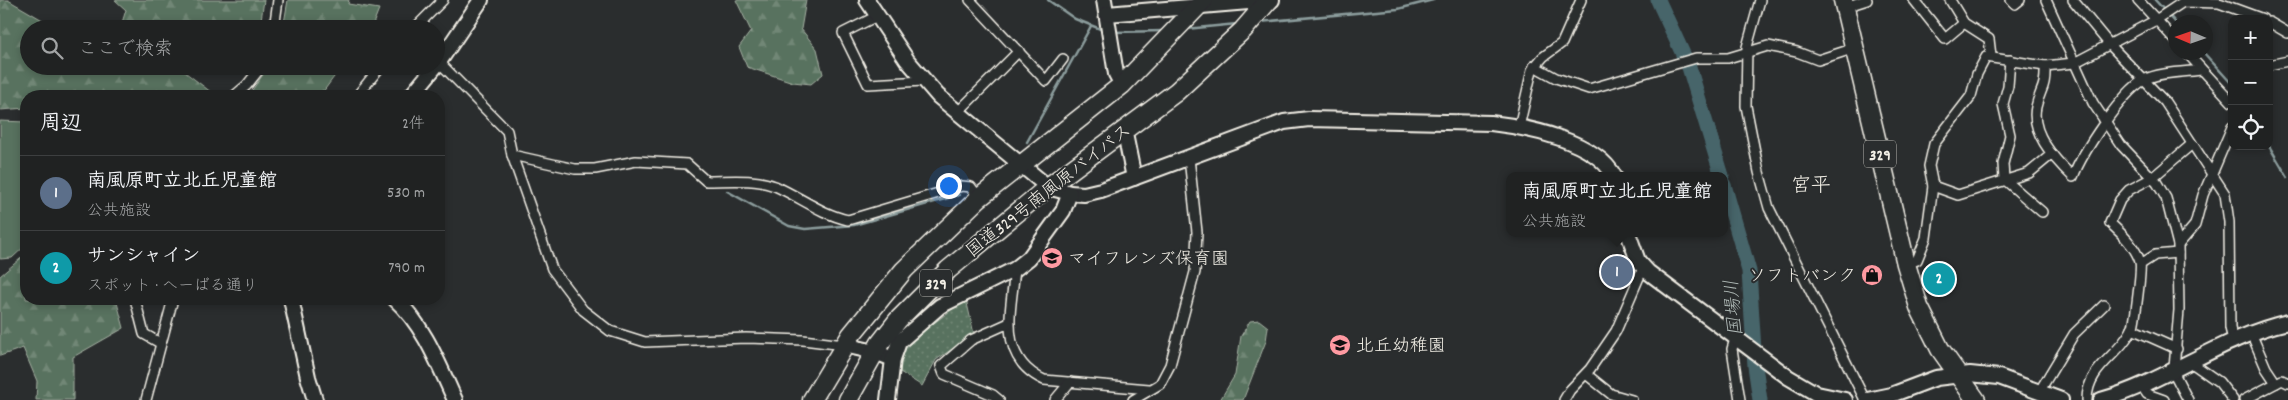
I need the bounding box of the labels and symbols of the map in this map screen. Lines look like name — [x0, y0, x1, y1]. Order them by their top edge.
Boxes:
north arrow — [2168, 15, 2213, 60]
street label: 国道329号南風原バイパス — [962, 119, 1138, 265]
road number: 329 — [1864, 140, 1896, 168]
your location — [936, 173, 962, 199]
district label: 宮平 — [1791, 173, 1831, 201]
school or university icon: マイフレンズ保育園 — [1040, 246, 1064, 270]
place label: マイフレンズ保育園 — [1068, 248, 1229, 273]
pin: 1 — [1601, 253, 1633, 291]
pin: 2 — [1923, 260, 1955, 298]
shop icon: ソフトバンク — [1860, 263, 1884, 287]
place label: ソフトバンク — [1748, 265, 1856, 290]
road number: 329 — [920, 270, 952, 296]
water label: 国場川 — [1720, 278, 1751, 337]
school or university icon: 北丘幼稚園 — [1328, 333, 1352, 357]
place label: 北丘幼稚園 — [1356, 335, 1446, 360]

